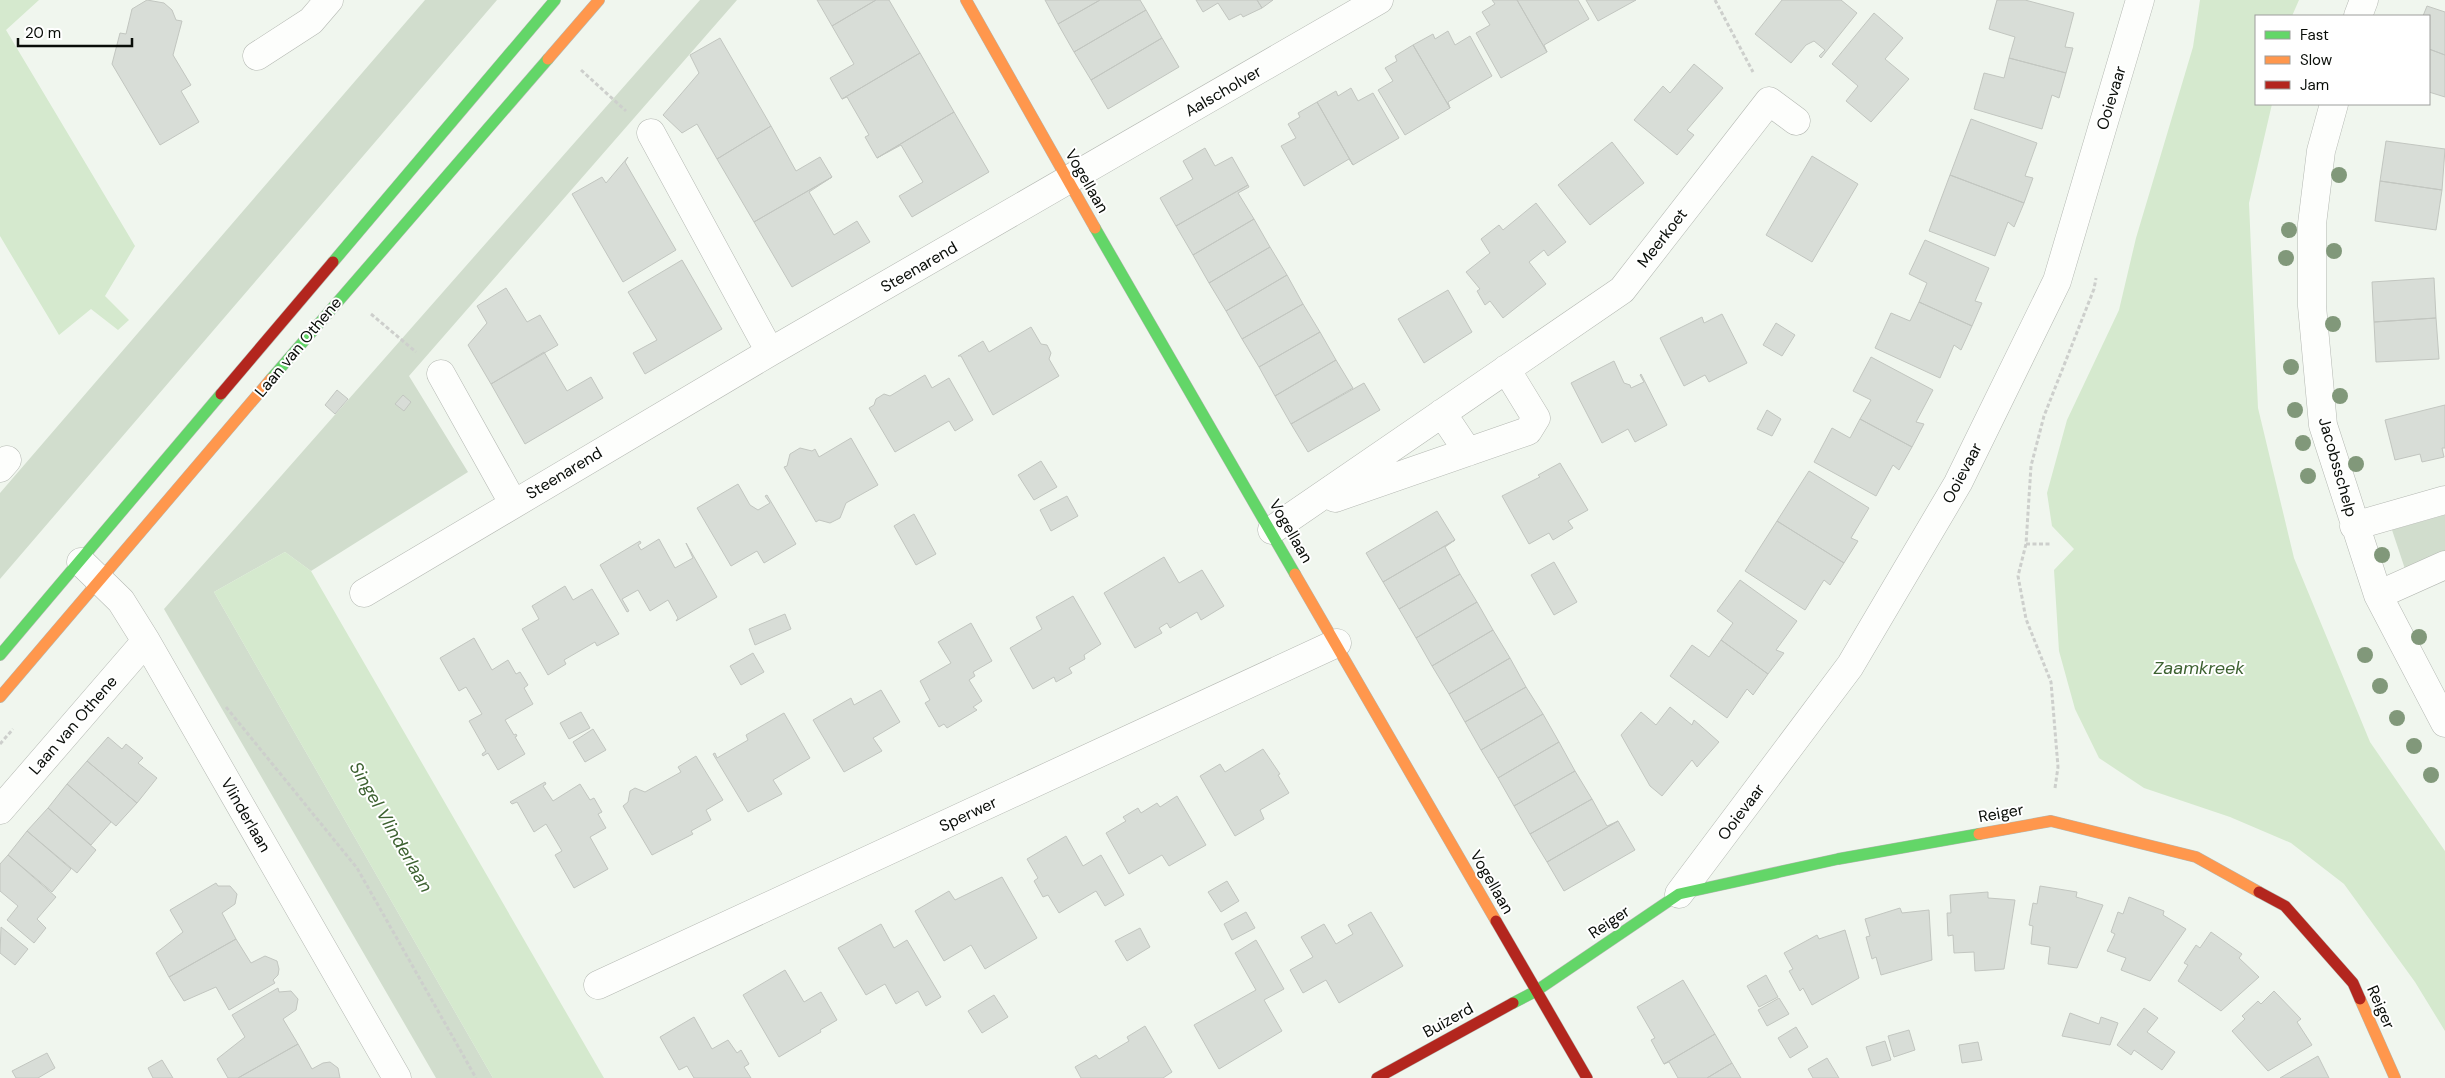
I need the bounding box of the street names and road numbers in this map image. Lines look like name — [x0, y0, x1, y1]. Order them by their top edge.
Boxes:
street label: Aalscholver — [1181, 61, 1265, 121]
street label: Ooievaar — [2091, 63, 2131, 133]
street label: Vogellaan — [1060, 145, 1114, 217]
street label: Meerkoet — [1632, 204, 1692, 272]
street label: Steenarend — [877, 237, 961, 297]
street label: Laan van Othene — [250, 292, 346, 402]
street label: Jacobsschelp — [2314, 415, 2362, 519]
street label: Ooievaar — [1937, 439, 1987, 507]
street label: Steenarend — [522, 442, 606, 504]
street label: Vogellaan — [1264, 495, 1318, 567]
street label: Laan van Othene — [24, 671, 122, 779]
street label: Vlinderlaan — [216, 774, 276, 856]
street label: Ooievaar — [1713, 779, 1769, 845]
street label: Sperwer — [936, 792, 1000, 836]
street label: Reiger — [1977, 799, 2025, 827]
street label: Vogellaan — [1465, 846, 1519, 918]
street label: Reiger — [1584, 901, 1634, 943]
street label: Reiger — [2362, 982, 2400, 1032]
street label: Buizerd — [1419, 998, 1477, 1042]

